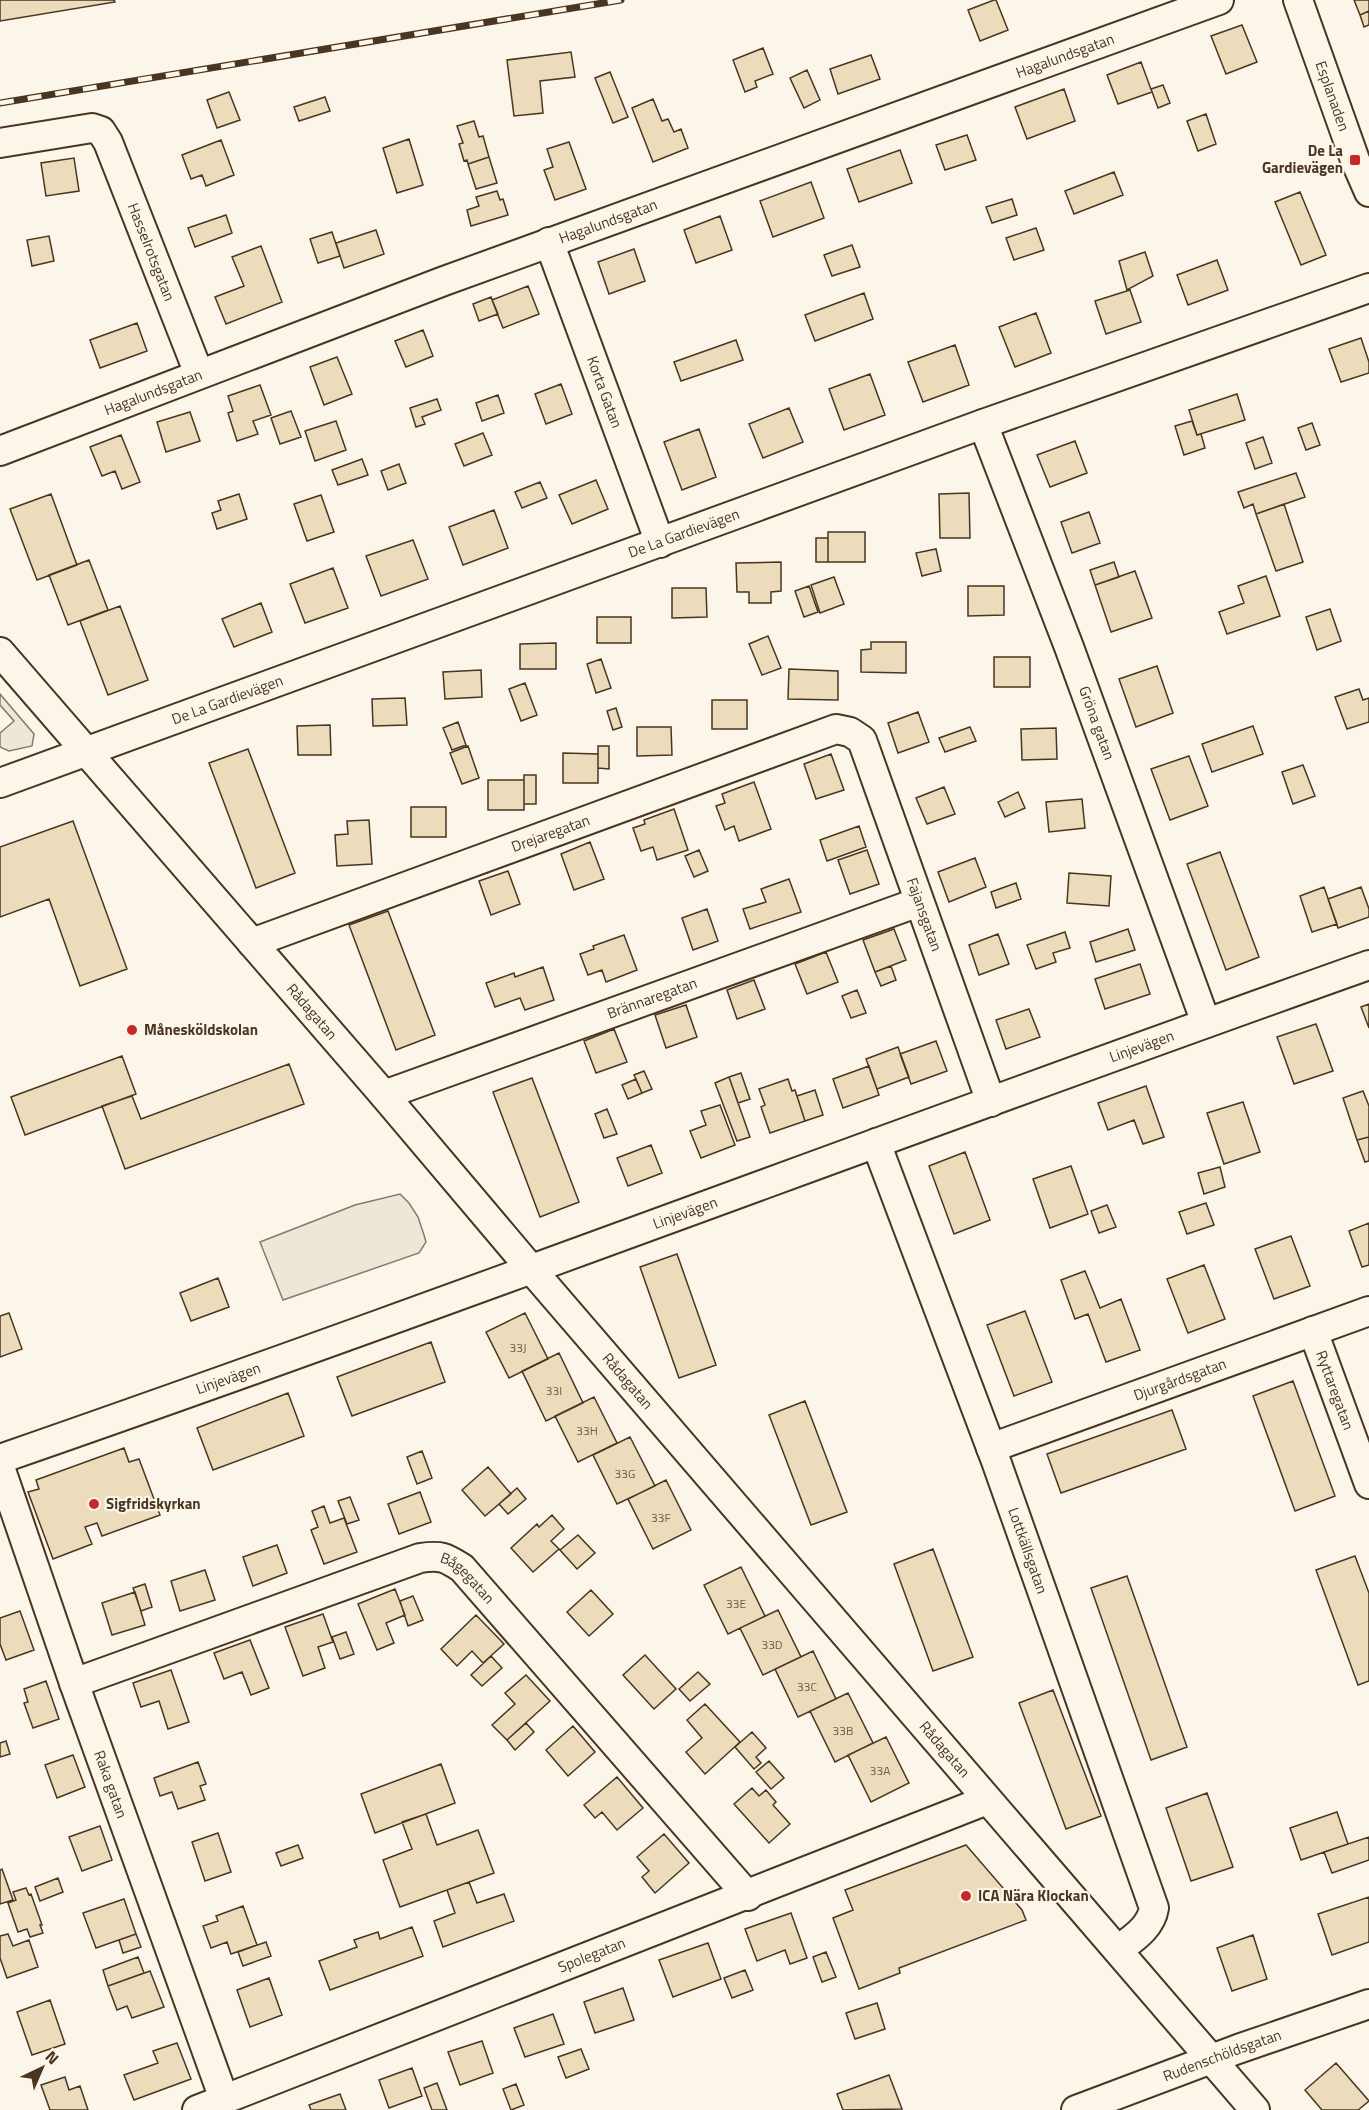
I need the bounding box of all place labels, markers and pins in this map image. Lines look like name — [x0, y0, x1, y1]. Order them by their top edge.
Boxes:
place label: De La Gardievägen — [1262, 139, 1343, 179]
marker: De La Gardievägen — [1348, 153, 1362, 167]
place label: Månesköldskolan — [144, 1018, 258, 1041]
marker: Månesköldskolan — [125, 1023, 139, 1037]
place label: Sigfridskyrkan — [106, 1492, 201, 1515]
marker: Sigfridskyrkan — [87, 1497, 101, 1511]
place label: ICA Nära Klockan — [978, 1884, 1089, 1907]
marker: ICA Nära Klockan — [959, 1889, 973, 1903]

